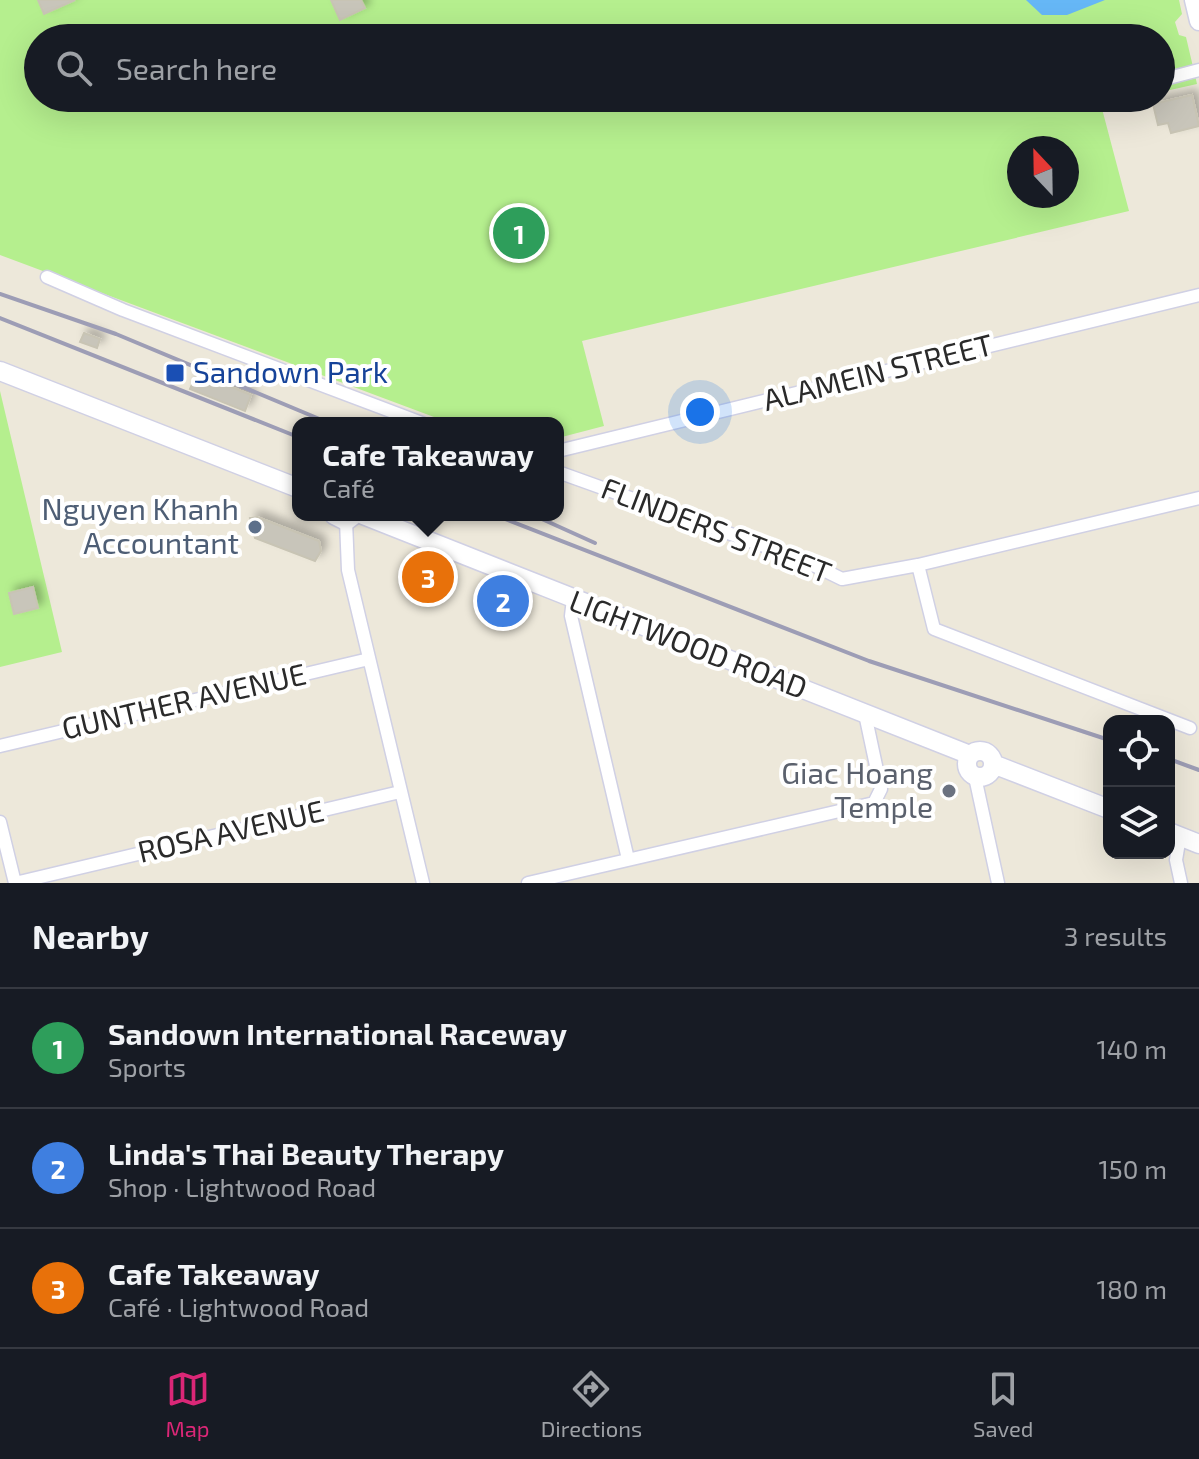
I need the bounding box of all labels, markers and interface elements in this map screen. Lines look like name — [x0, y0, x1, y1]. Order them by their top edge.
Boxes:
search box — [24, 24, 1175, 112]
icon: search — [52, 46, 96, 90]
text: Search here — [116, 50, 277, 86]
north arrow — [1007, 136, 1079, 208]
pin: 1 — [493, 203, 545, 263]
street label: ALAMEIN STREET — [759, 325, 996, 417]
place label: Sandown Park — [193, 353, 388, 389]
marker: Sandown Park — [164, 362, 186, 384]
your location — [680, 392, 720, 432]
popup — [292, 417, 564, 521]
text: Cafe Takeaway — [322, 436, 534, 472]
street label: FLINDERS STREET — [597, 469, 837, 590]
text: Café — [322, 472, 375, 503]
place label: Nguyen Khanh Accountant — [42, 490, 239, 560]
marker: Nguyen Khanh Accountant — [246, 518, 264, 536]
pin: 3 — [402, 547, 454, 607]
pin: 2 — [477, 571, 529, 631]
street label: LIGHTWOOD ROAD — [565, 581, 813, 705]
street label: GUNTHER AVENUE — [58, 654, 309, 746]
map controls — [1103, 715, 1175, 859]
button: locate — [1103, 715, 1175, 787]
place label: Giac Hoang Temple — [781, 754, 933, 824]
marker: Giac Hoang Temple — [940, 782, 958, 800]
button: layers — [1103, 787, 1175, 859]
street label: ROSA AVENUE — [134, 791, 327, 869]
text: Nearby — [32, 915, 149, 956]
text: 3 results — [1064, 920, 1167, 951]
text: Sandown International Raceway — [108, 1015, 567, 1051]
text: 1 — [52, 1033, 64, 1064]
text: 140 m — [1096, 1033, 1167, 1064]
text: Sports — [108, 1051, 186, 1082]
text: Linda's Thai Beauty Therapy — [108, 1135, 504, 1171]
text: 2 — [50, 1153, 66, 1184]
text: 150 m — [1098, 1153, 1167, 1184]
text: Shop · Lightwood Road — [108, 1171, 376, 1202]
text: Cafe Takeaway — [108, 1255, 320, 1291]
text: 3 — [51, 1273, 65, 1304]
text: 180 m — [1097, 1273, 1167, 1304]
text: Café · Lightwood Road — [108, 1291, 369, 1322]
tab: Map — [166, 1367, 210, 1441]
tab: Directions — [541, 1367, 642, 1441]
tab: Saved — [973, 1367, 1033, 1441]

